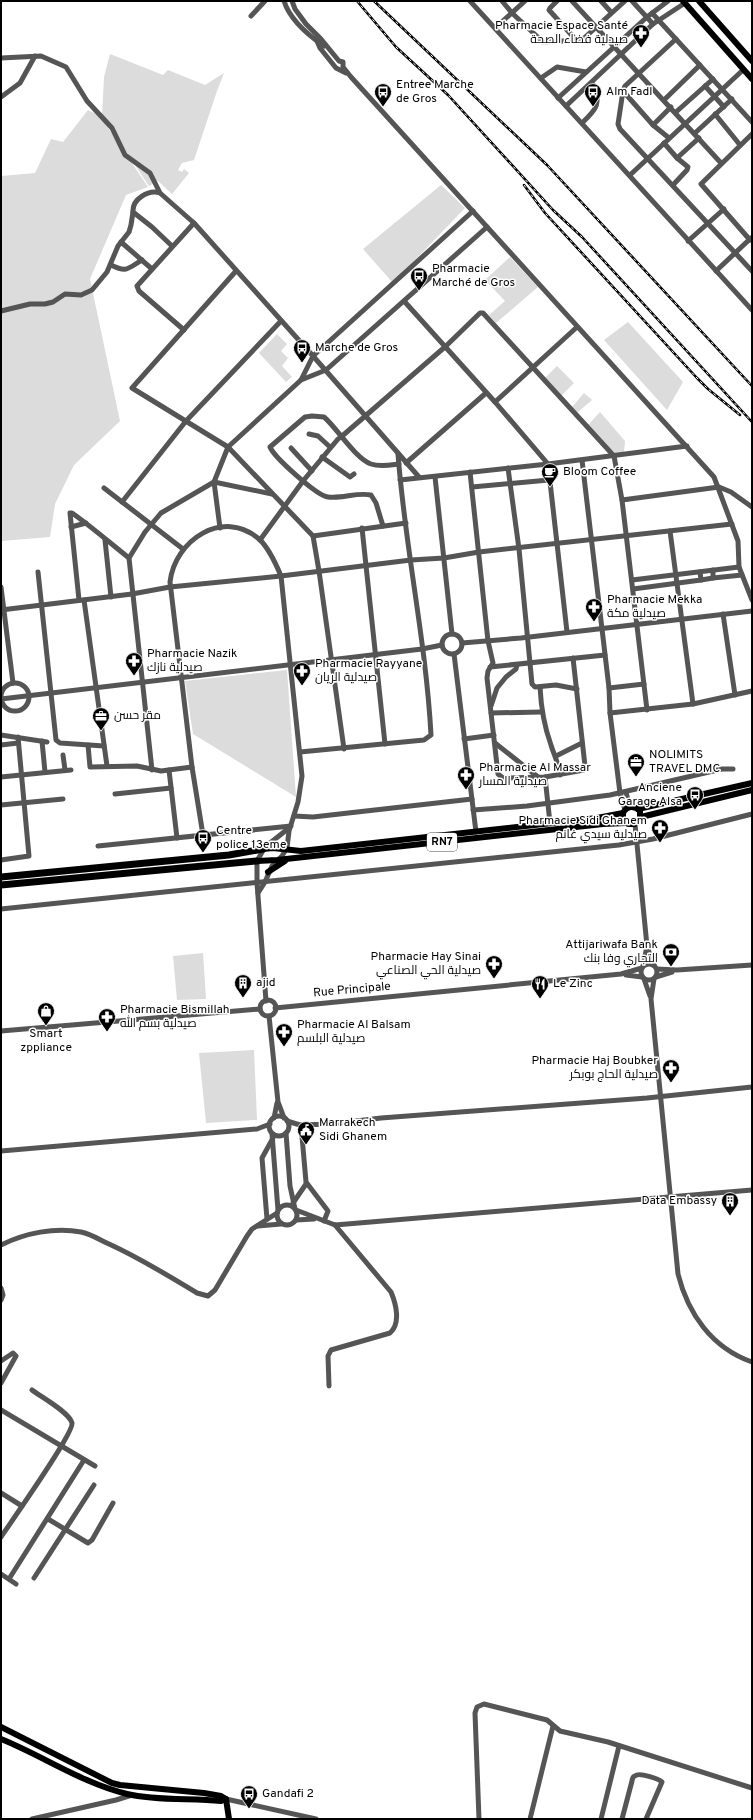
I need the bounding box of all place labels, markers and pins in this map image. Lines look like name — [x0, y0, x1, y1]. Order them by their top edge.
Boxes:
place label: Pharmacie Espace Santé صيدلية فضاء الصحة — [495, 18, 628, 48]
pharmacy icon: Pharmacie Espace Santé صيدلية فضاء الصحة — [631, 23, 651, 48]
place label: Entree Marche de Gros — [396, 77, 474, 107]
bus stop icon: Entree Marche de Gros — [373, 82, 393, 107]
bus stop icon: Alm Fadl — [583, 82, 603, 107]
place label: Alm Fadl — [606, 84, 652, 100]
place label: Pharmacie Marché de Gros — [432, 261, 515, 291]
bus stop icon: Pharmacie Marché de Gros — [409, 266, 429, 291]
bus stop icon: Marche de Gros — [292, 338, 312, 363]
place label: Marche de Gros — [315, 340, 398, 356]
cafe icon: Bloom Coffee — [540, 462, 560, 487]
place label: Bloom Coffee — [563, 464, 636, 480]
place label: Pharmacie Mekka صيدلية مكة — [607, 592, 702, 622]
pharmacy icon: Pharmacie Mekka صيدلية مكة — [584, 597, 604, 622]
place label: Pharmacie Nazik صيدلية نازك — [147, 646, 237, 676]
pharmacy icon: Pharmacie Nazik صيدلية نازك — [124, 651, 144, 676]
place label: Pharmacie Rayyane صيدلية الريان — [315, 656, 422, 686]
pharmacy icon: Pharmacie Rayyane صيدلية الريان — [292, 661, 312, 686]
office icon: مقر حسن — [91, 706, 111, 731]
place label: مقر حسن — [114, 708, 161, 724]
place label: NOLIMITS TRAVEL DMC — [649, 747, 720, 777]
office icon: NOLIMITS TRAVEL DMC — [626, 752, 646, 777]
place label: Pharmacie Al Massar صيدلية المسار — [478, 760, 591, 790]
pharmacy icon: Pharmacie Al Massar صيدلية المسار — [456, 765, 476, 790]
place label: Anciene Garage Alsa — [618, 780, 682, 810]
bus stop icon: Anciene Garage Alsa — [685, 785, 705, 810]
place label: Pharmacie Sidi Ghanem صيدلية سيدي غانم — [518, 813, 647, 844]
pharmacy icon: Pharmacie Sidi Ghanem صيدلية سيدي غانم — [650, 818, 670, 843]
place label: Centre police 13eme — [216, 823, 286, 853]
bus stop icon: Centre police 13eme — [193, 828, 213, 853]
place label: Attijariwafa Bank التجاري وفا بنك — [565, 937, 658, 968]
bank icon: Attijariwafa Bank التجاري وفا بنك — [661, 942, 681, 967]
place label: Pharmacie Hay Sinai صيدلية الحي الصناعي — [371, 949, 481, 980]
pharmacy icon: Pharmacie Hay Sinai صيدلية الحي الصناعي — [484, 954, 504, 979]
building icon: ajid — [233, 973, 253, 998]
restaurant icon: Le Zinc — [530, 974, 550, 999]
place label: ajid — [256, 975, 276, 991]
place label: Le Zinc — [553, 976, 593, 992]
shop icon: Smart zppliance — [36, 1001, 56, 1026]
place label: Pharmacie Bismillah صيدلية بسم الله — [120, 1002, 230, 1032]
pharmacy icon: Pharmacie Bismillah صيدلية بسم الله — [97, 1007, 117, 1032]
place label: Pharmacie Al Balsam صيدلية البلسم — [297, 1017, 411, 1047]
pharmacy icon: Pharmacie Al Balsam صيدلية البلسم — [274, 1022, 294, 1047]
place label: Smart zppliance — [20, 1026, 72, 1056]
place label: Pharmacie Haj Boubker صيدلية الحاج بوبكر — [531, 1053, 658, 1083]
pharmacy icon: Pharmacie Haj Boubker صيدلية الحاج بوبكر — [661, 1058, 681, 1083]
place label: Marrakech Sidi Ghanem — [319, 1115, 387, 1145]
public building icon: Marrakech Sidi Ghanem — [296, 1120, 316, 1145]
building icon: Data Embassy — [720, 1191, 740, 1216]
place label: Data Embassy — [641, 1193, 717, 1209]
bus stop icon: Gandafi 2 — [239, 1784, 259, 1809]
place label: Gandafi 2 — [262, 1786, 314, 1802]

